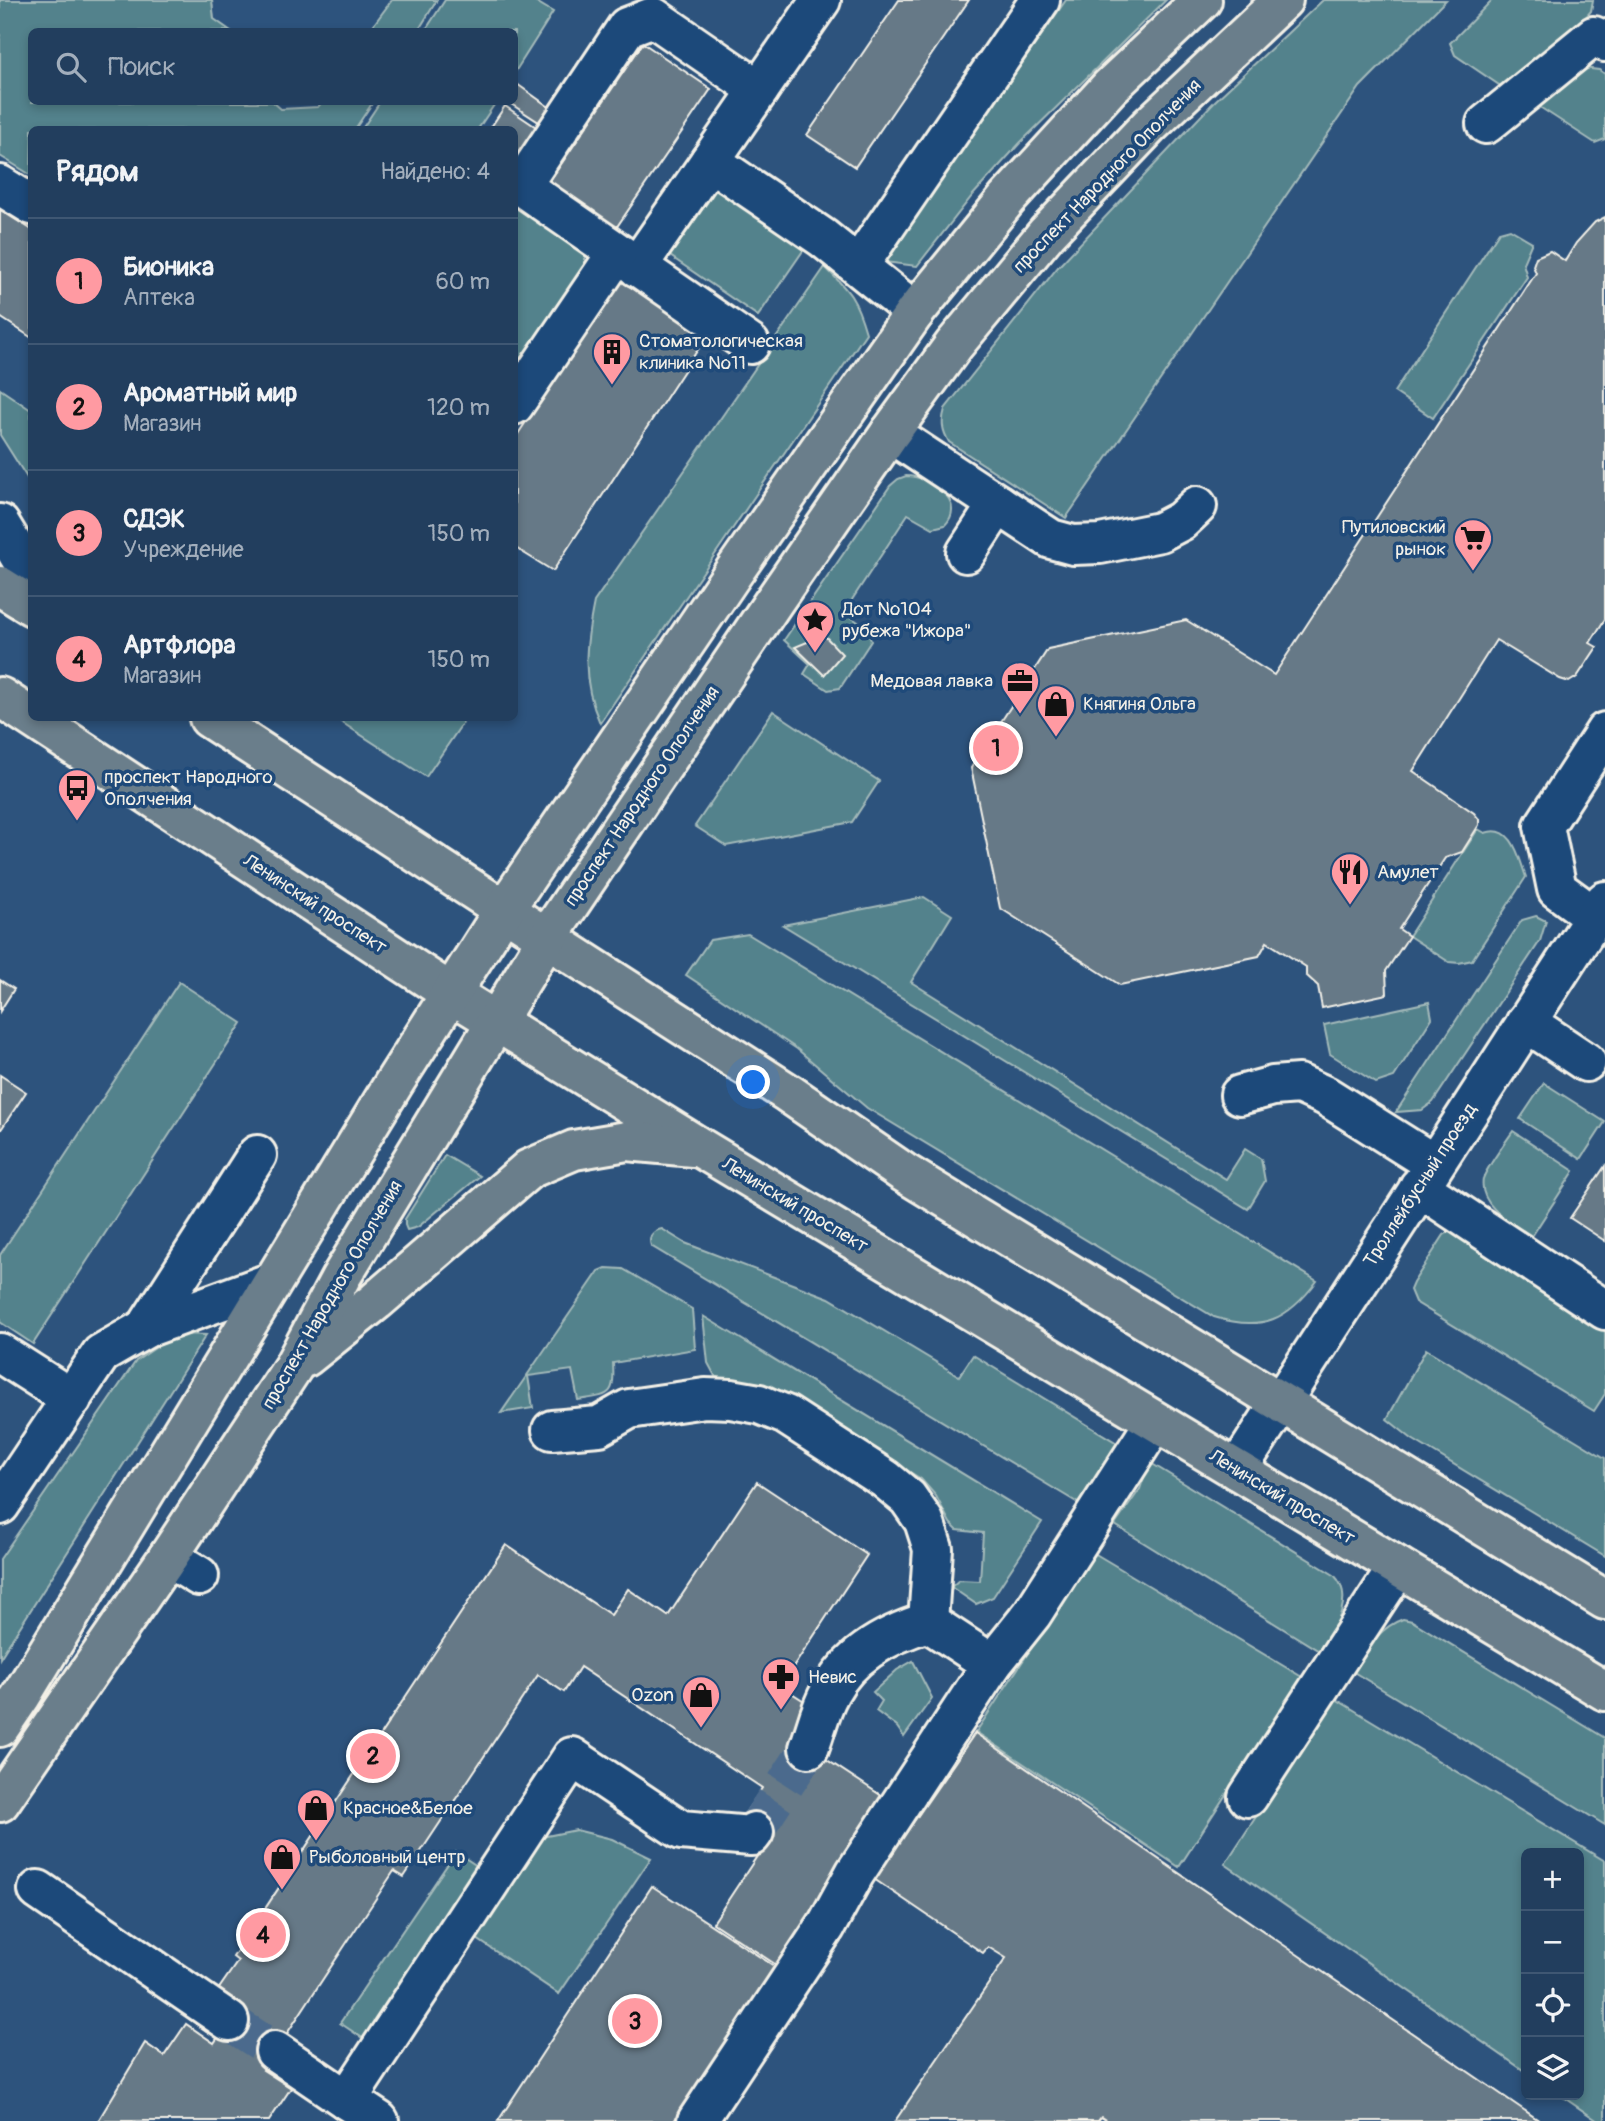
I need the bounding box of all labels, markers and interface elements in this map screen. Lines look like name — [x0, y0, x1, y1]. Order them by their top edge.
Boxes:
search box — [28, 28, 518, 105]
icon: search — [52, 48, 90, 86]
text: Поиск — [108, 51, 176, 83]
street label: проспект Народного Ополчения — [1008, 74, 1206, 278]
text: Рядом — [56, 153, 139, 190]
text: Найдено: 4 — [380, 157, 490, 186]
text: Бионика — [123, 251, 214, 283]
text: 1 — [75, 267, 84, 296]
text: 60 m — [435, 267, 490, 296]
text: Аптека — [123, 283, 195, 312]
place label: Стоматологическая клиника №11 — [639, 329, 803, 375]
building icon: Стоматологическая клиника №11 — [591, 331, 633, 386]
text: Ароматный мир — [123, 377, 297, 409]
text: 2 — [73, 393, 85, 422]
text: 120 m — [427, 393, 490, 422]
text: Магазин — [123, 409, 202, 438]
text: СДЭК — [123, 503, 185, 535]
place label: Путиловский рынок — [1342, 515, 1446, 561]
supermarket icon: Путиловский рынок — [1452, 517, 1494, 572]
text: 3 — [73, 519, 85, 548]
text: 150 m — [427, 519, 490, 548]
text: Учреждение — [123, 535, 244, 564]
place label: Дот №104 рубежа "Ижора" — [841, 597, 971, 643]
place icon: Дот №104 рубежа "Ижора" — [794, 599, 836, 654]
text: Артфлора — [123, 629, 236, 661]
text: 4 — [72, 645, 86, 674]
text: 150 m — [427, 645, 490, 674]
office icon: Медовая лавка — [999, 660, 1041, 715]
text: Магазин — [123, 661, 202, 690]
place label: Медовая лавка — [870, 669, 993, 693]
street label: проспект Народного Ополчения — [559, 681, 725, 911]
shop icon: Княгиня Ольга — [1035, 683, 1077, 738]
place label: Княгиня Ольга — [1083, 692, 1196, 716]
pin: 1 — [973, 722, 1019, 774]
place label: проспект Народного Ополчения — [104, 765, 273, 811]
bus stop icon: проспект Народного Ополчения — [56, 767, 98, 822]
street label: Ленинский проспект — [238, 848, 392, 960]
restaurant icon: Амулет — [1329, 851, 1371, 906]
place label: Амулет — [1377, 860, 1439, 884]
your location — [736, 1065, 770, 1099]
street label: Троллейбусный проезд — [1358, 1098, 1482, 1271]
street label: Ленинский проспект — [717, 1151, 873, 1258]
street label: проспект Народного Ополчения — [256, 1176, 408, 1414]
street label: Ленинский проспект — [1204, 1443, 1360, 1550]
pharmacy icon: Невис — [760, 1656, 802, 1711]
place label: Невис — [808, 1665, 857, 1689]
shop icon: Ozon — [680, 1674, 722, 1729]
place label: Ozon — [631, 1683, 674, 1707]
pin: 2 — [350, 1730, 396, 1782]
shop icon: Красное&Белое — [295, 1787, 337, 1842]
place label: Красное&Белое — [343, 1796, 473, 1820]
shop icon: Рыболовный центр — [261, 1836, 303, 1891]
place label: Рыболовный центр — [309, 1845, 466, 1869]
map controls — [1521, 1848, 1584, 2100]
button: + — [1521, 1848, 1584, 1911]
pin: 4 — [240, 1909, 286, 1961]
button: − — [1521, 1911, 1584, 1974]
button: locate — [1521, 1974, 1584, 2037]
pin: 3 — [612, 1995, 658, 2047]
button: layers — [1521, 2037, 1584, 2100]

